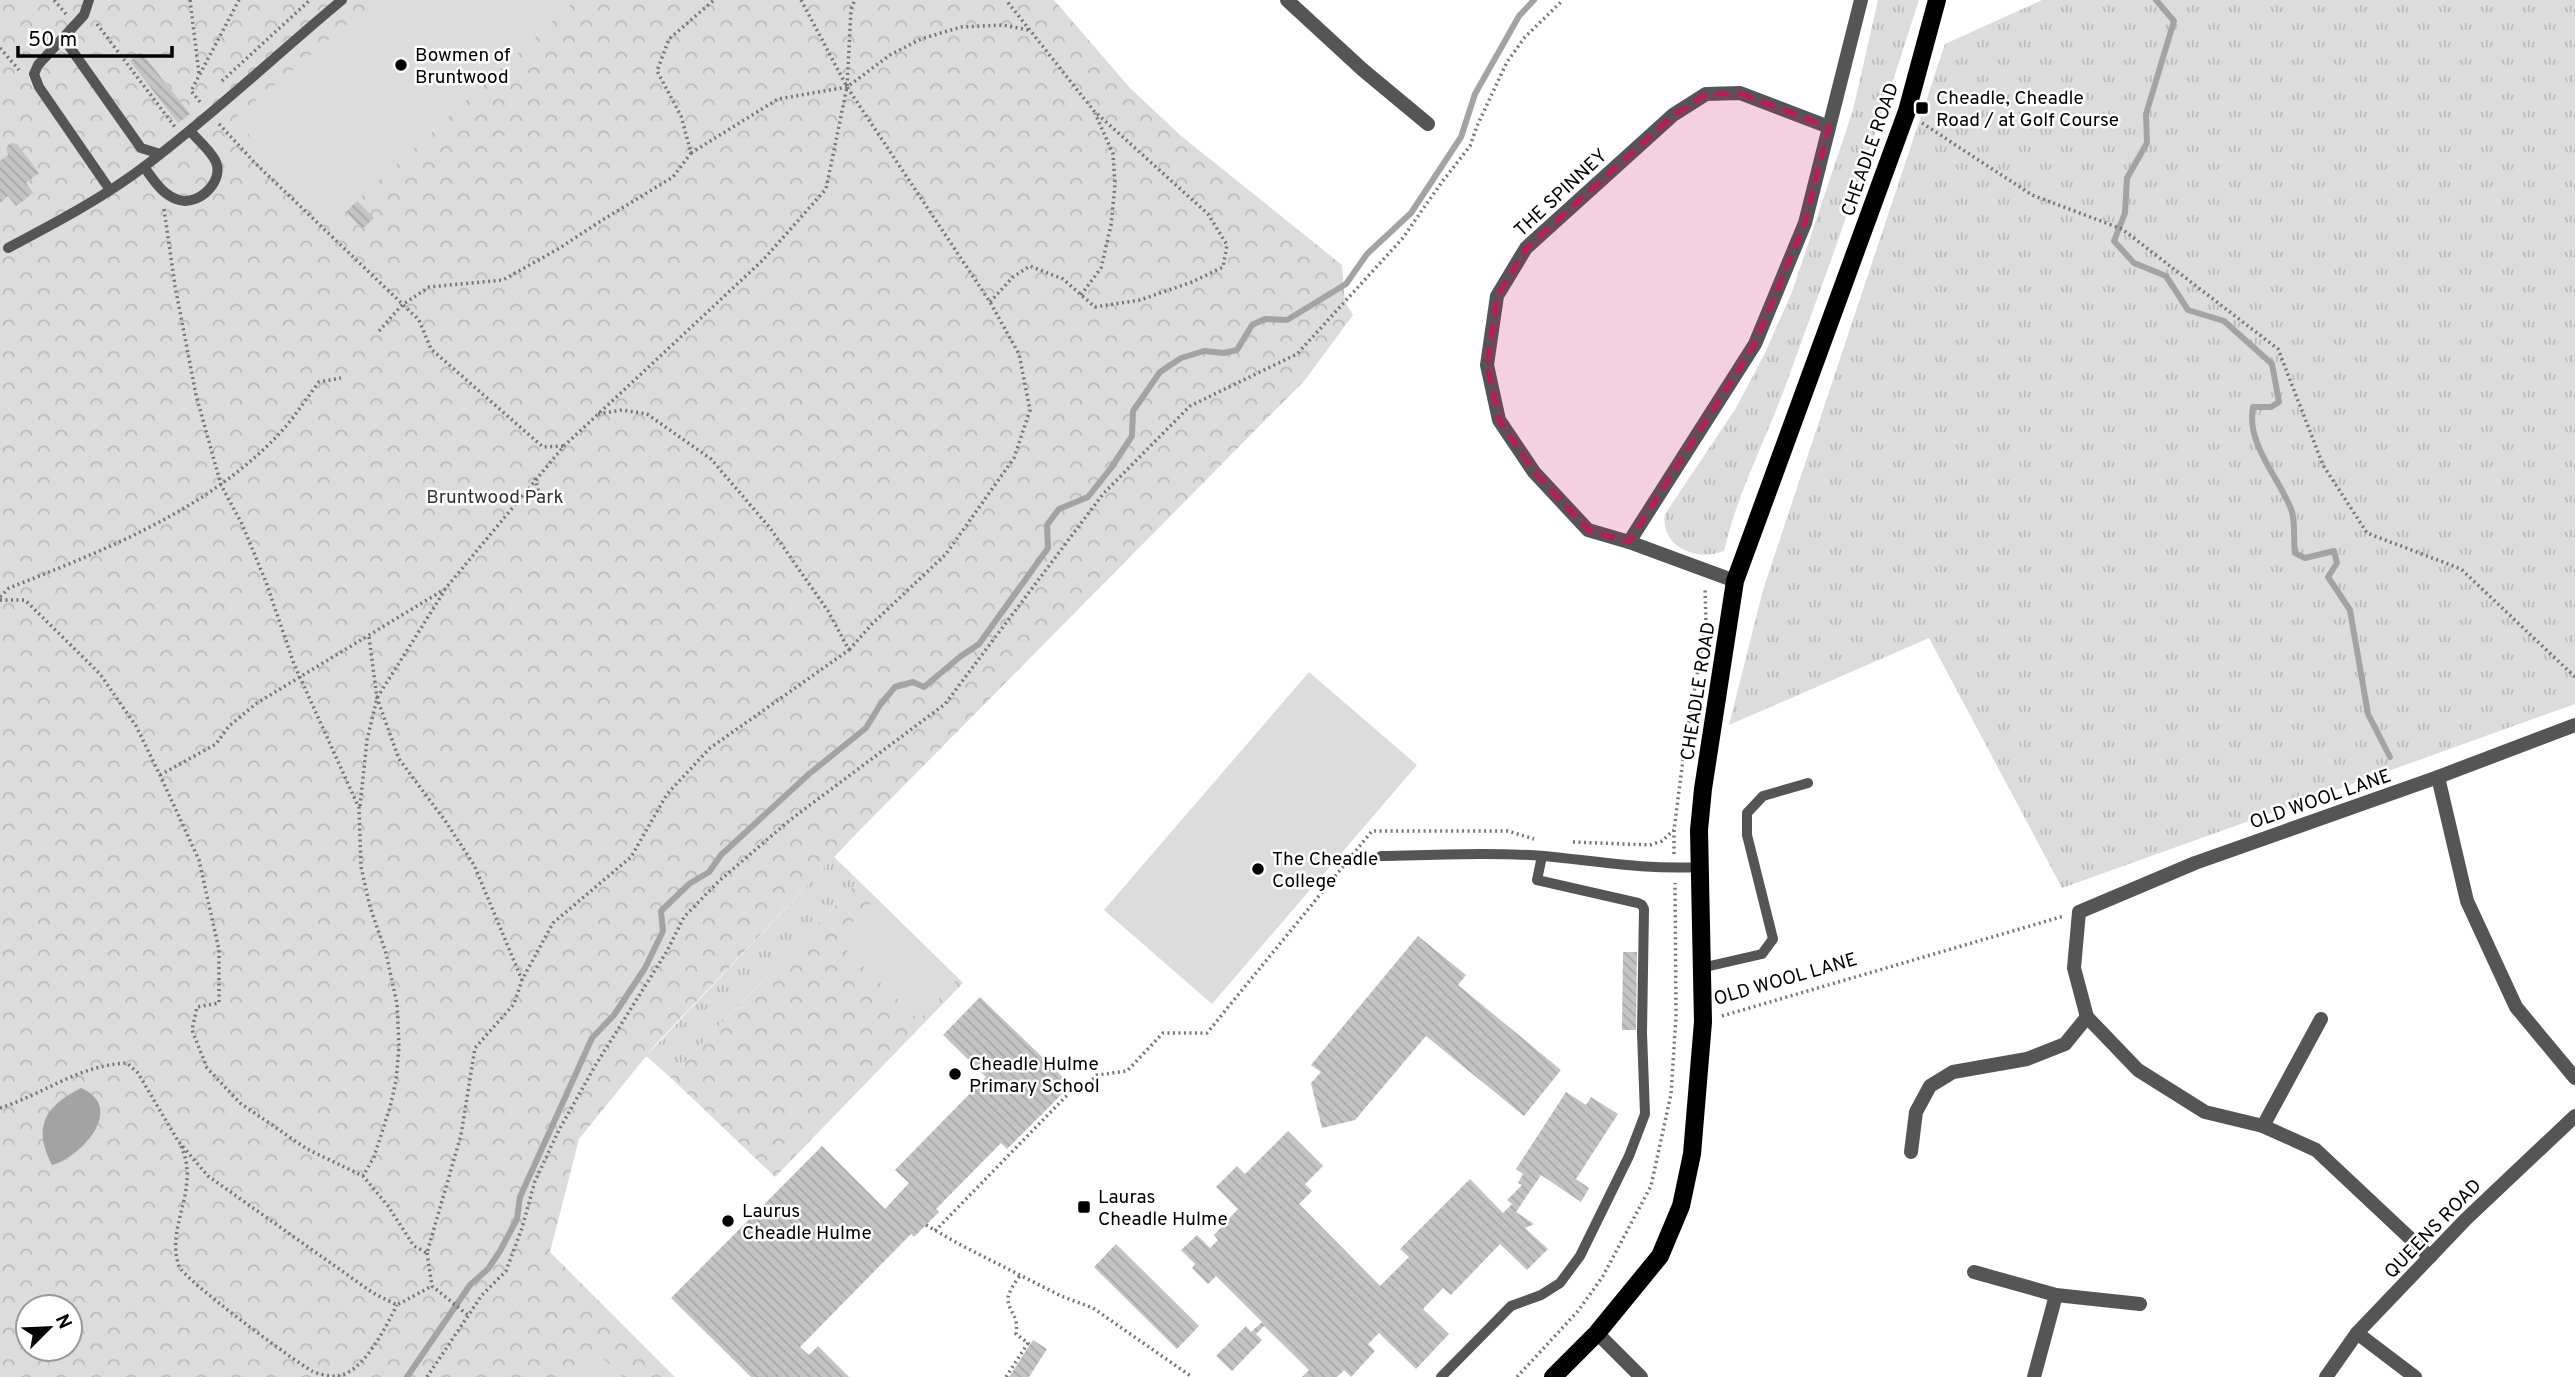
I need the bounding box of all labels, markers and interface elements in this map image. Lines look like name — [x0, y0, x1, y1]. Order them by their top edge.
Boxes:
scale bar — [18, 14, 172, 58]
text: 50 m — [28, 27, 77, 54]
place label: Bowmen of Bruntwood — [415, 44, 511, 90]
marker: Bowmen of Bruntwood — [393, 57, 409, 73]
street label: CHEADLE ROAD — [1837, 80, 1905, 220]
place label: Cheadle, Cheadle Road / at Golf Course — [1936, 87, 2119, 133]
marker: Cheadle, Cheadle Road / at Golf Course — [1914, 100, 1930, 116]
street label: THE SPINNEY — [1510, 144, 1613, 243]
park label: Bruntwood Park — [426, 486, 564, 510]
street label: CHEADLE ROAD — [1676, 620, 1722, 762]
street label: OLD WOOL LANE — [2247, 764, 2395, 835]
place label: The Cheadle College — [1272, 848, 1378, 894]
marker: The Cheadle College — [1250, 861, 1266, 877]
street label: OLD WOOL LANE — [1711, 948, 1860, 1012]
place label: Cheadle Hulme Primary School — [969, 1053, 1100, 1099]
marker: Cheadle Hulme Primary School — [947, 1066, 963, 1082]
street label: QUEENS ROAD — [2380, 1174, 2487, 1284]
place label: Lauras Cheadle Hulme — [1098, 1186, 1228, 1232]
marker: Lauras Cheadle Hulme — [1076, 1199, 1092, 1215]
place label: Laurus Cheadle Hulme — [742, 1200, 872, 1246]
marker: Laurus Cheadle Hulme — [720, 1213, 736, 1229]
north arrow — [14, 1293, 84, 1363]
text: N — [49, 1311, 76, 1333]

